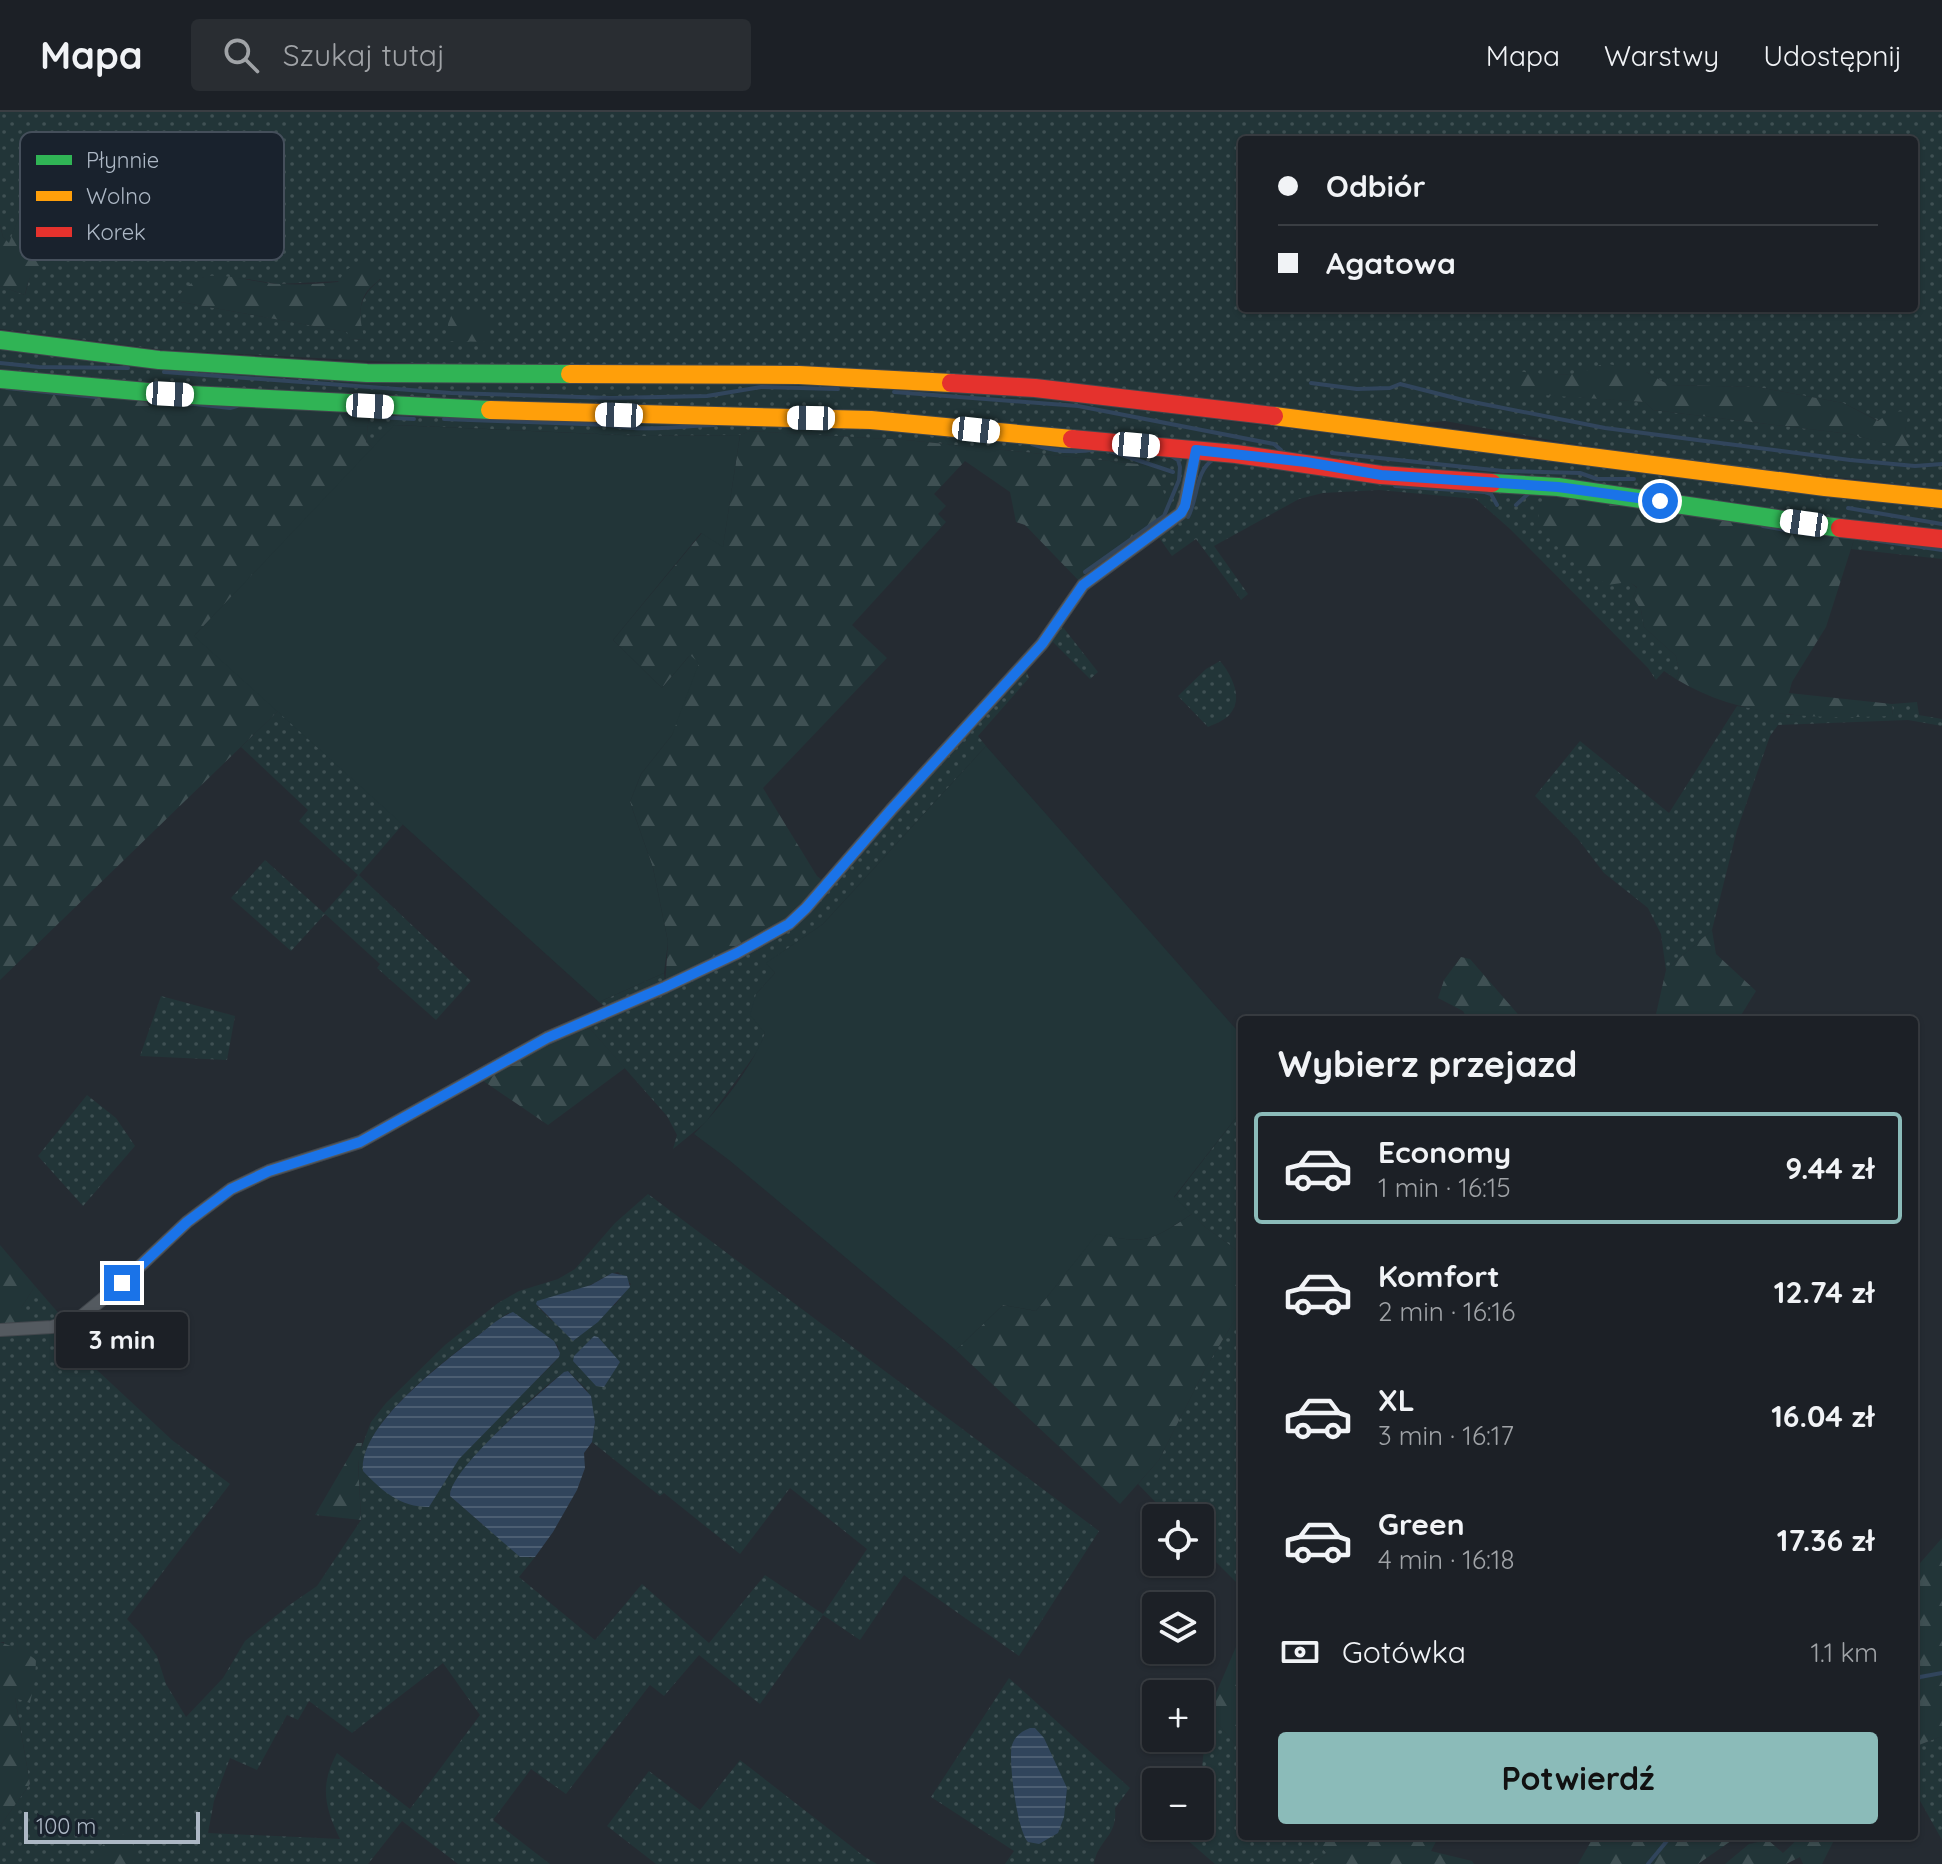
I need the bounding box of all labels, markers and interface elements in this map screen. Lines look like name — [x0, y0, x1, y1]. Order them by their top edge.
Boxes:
search box — [191, 19, 751, 91]
text: Mapa — [40, 31, 143, 79]
icon: search — [219, 33, 263, 77]
text: Szukaj tutaj — [283, 36, 445, 74]
text: Mapa — [1486, 38, 1560, 73]
text: Warstwy — [1604, 38, 1719, 73]
text: Udostępnij — [1763, 38, 1902, 73]
legend — [20, 132, 284, 260]
text: Płynnie — [86, 146, 159, 174]
text: Odbiór — [1326, 167, 1426, 205]
text: Wolno — [86, 182, 151, 210]
text: Korek — [86, 218, 146, 246]
text: Agatowa — [1326, 244, 1456, 282]
car — [145, 381, 195, 407]
car — [345, 393, 395, 419]
car — [595, 402, 643, 428]
car — [787, 406, 835, 430]
car — [951, 416, 1001, 444]
car — [1111, 431, 1161, 459]
route start — [1642, 483, 1678, 519]
car — [1779, 508, 1829, 538]
text: Wybierz przejazd — [1278, 1041, 1577, 1086]
icon: car — [1282, 1132, 1354, 1204]
text: Economy — [1378, 1133, 1511, 1171]
text: 9.44 zł — [1785, 1149, 1874, 1187]
text: 1 min · 16:15 — [1378, 1171, 1511, 1204]
icon: car — [1282, 1256, 1354, 1328]
text: Komfort — [1378, 1257, 1500, 1295]
route end — [104, 1265, 140, 1301]
text: 12.74 zł — [1774, 1273, 1874, 1311]
text: 2 min · 16:16 — [1378, 1295, 1515, 1328]
callout: 3 min — [56, 1311, 188, 1367]
text: 3 min — [89, 1323, 155, 1356]
icon: car — [1282, 1380, 1354, 1452]
text: XL — [1378, 1381, 1415, 1419]
text: 16.04 zł — [1771, 1397, 1874, 1435]
text: 3 min · 16:17 — [1378, 1419, 1514, 1452]
map controls — [1142, 1504, 1214, 1840]
button: locate — [1142, 1504, 1214, 1576]
icon: car — [1282, 1504, 1354, 1576]
text: Green — [1378, 1505, 1465, 1543]
text: 17.36 zł — [1777, 1521, 1874, 1559]
text: 4 min · 16:18 — [1378, 1543, 1515, 1576]
button: layers — [1142, 1592, 1214, 1664]
icon: cash — [1278, 1630, 1322, 1674]
text: Gotówka — [1342, 1633, 1466, 1671]
text: 1.1 km — [1810, 1636, 1878, 1669]
button: + — [1142, 1680, 1214, 1752]
button: Potwierdź — [1278, 1732, 1878, 1824]
button: − — [1142, 1768, 1214, 1840]
scale bar — [24, 1808, 200, 1844]
text: 100 m — [36, 1812, 96, 1840]

